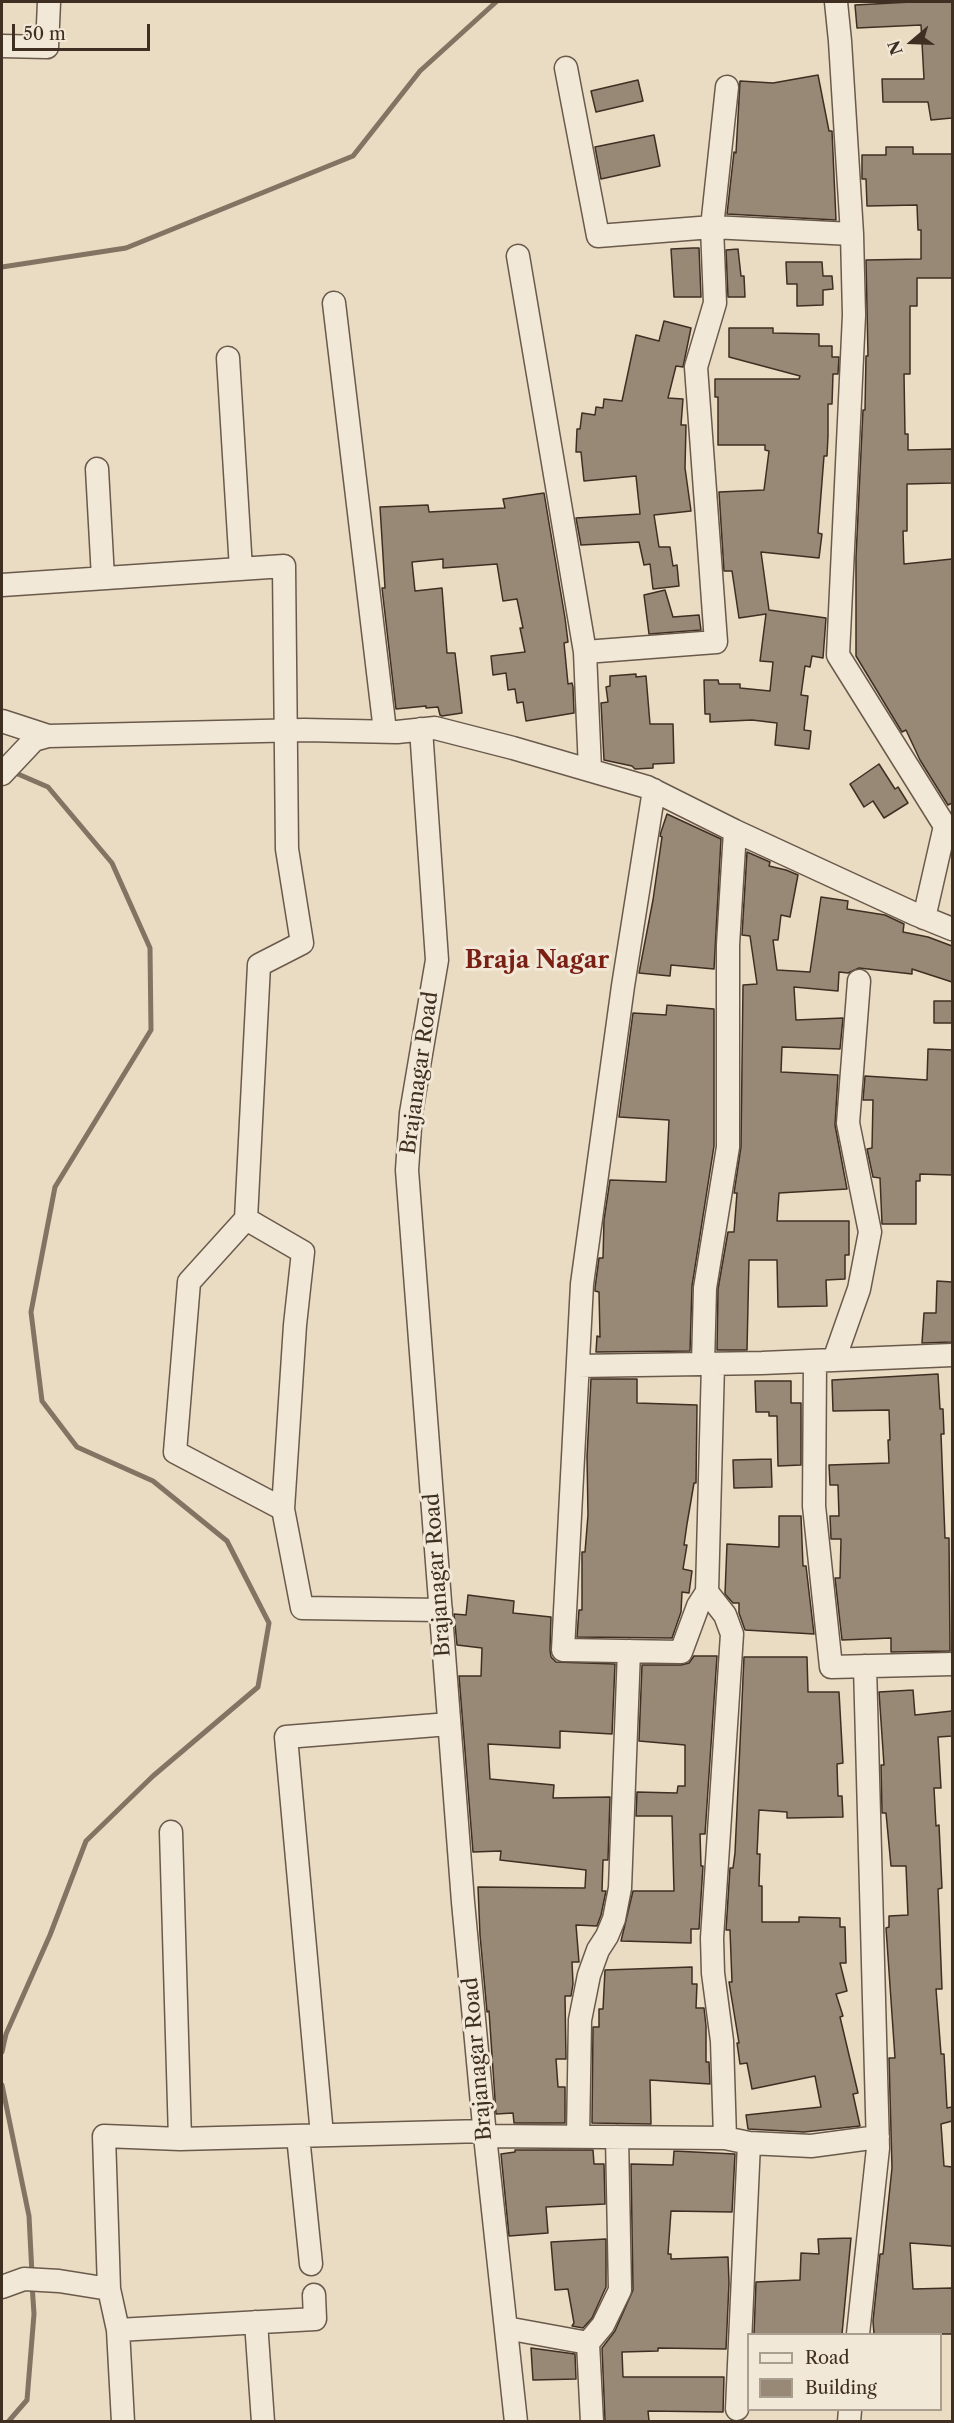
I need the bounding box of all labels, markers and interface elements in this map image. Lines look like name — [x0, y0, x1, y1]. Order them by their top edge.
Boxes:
scale bar — [15, 12, 153, 50]
north arrow — [882, 12, 942, 72]
text: 50 m — [23, 23, 66, 45]
text: N — [883, 38, 907, 58]
district label: Braja Nagar — [465, 947, 609, 975]
street label: Brajanagar Road — [396, 990, 444, 1156]
street label: Brajanagar Road — [420, 1492, 456, 1658]
street label: Brajanagar Road — [458, 1976, 498, 2142]
legend — [747, 2333, 942, 2411]
text: Road — [805, 2347, 850, 2369]
text: Building — [805, 2377, 877, 2399]

